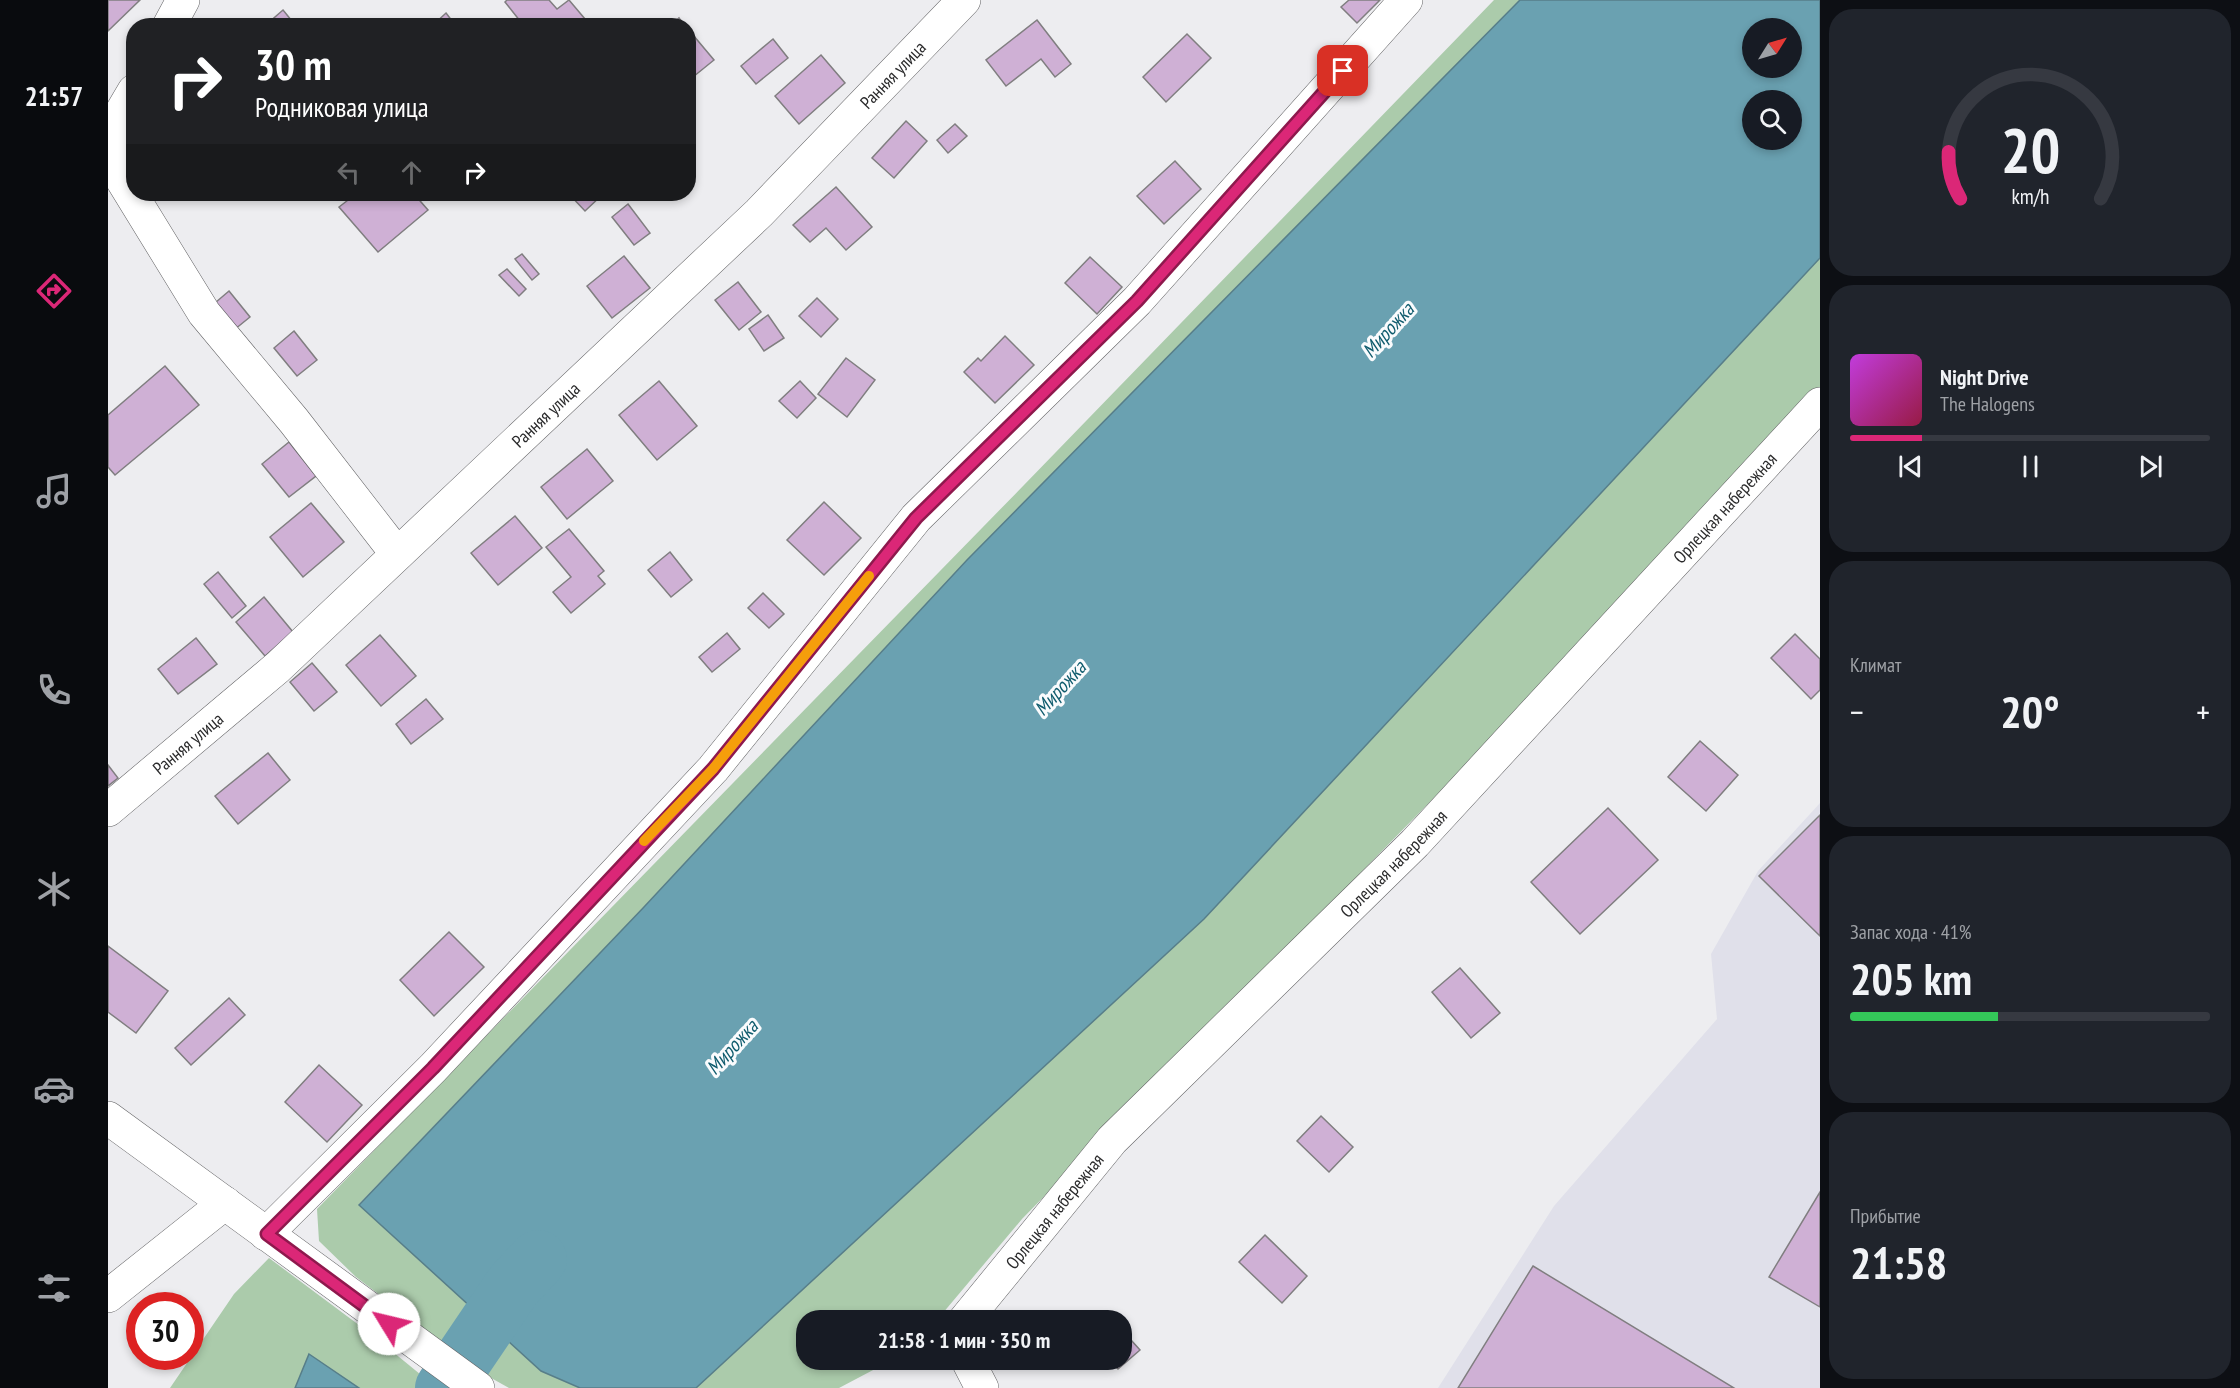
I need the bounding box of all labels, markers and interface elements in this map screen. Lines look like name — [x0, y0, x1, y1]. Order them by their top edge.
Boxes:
north arrow — [1742, 18, 1802, 78]
map controls — [1742, 18, 1802, 150]
street label: Ранняя улица — [855, 36, 930, 113]
text: 30 m — [255, 37, 332, 92]
icon: right — [156, 42, 234, 120]
pin — [1317, 45, 1368, 96]
icon: arrive — [1326, 54, 1359, 87]
text: 21:57 — [25, 79, 83, 113]
text: Родниковая улица — [255, 90, 428, 124]
button: search — [1742, 90, 1802, 150]
text: 20 — [2000, 110, 2060, 191]
icon: left — [332, 156, 365, 189]
icon: ahead — [395, 156, 428, 189]
icon: right — [458, 156, 491, 189]
text: km/h — [2011, 183, 2049, 211]
icon: directions — [33, 270, 75, 312]
water label: Мирожка — [1357, 296, 1420, 363]
text: Night Drive — [1940, 363, 2029, 391]
street label: Ранняя улица — [507, 377, 584, 452]
text: The Halogens — [1940, 391, 2035, 417]
street label: Орлецкая набережная — [1668, 447, 1781, 568]
icon: previous — [1894, 450, 1927, 483]
icon: pause — [2014, 450, 2047, 483]
icon: next — [2134, 450, 2167, 483]
icon: music — [33, 470, 75, 512]
text: Климат — [1850, 652, 1901, 678]
water label: Мирожка — [1029, 654, 1092, 721]
icon: phone — [33, 669, 75, 711]
text: 20° — [2000, 682, 2060, 740]
text: − — [1850, 690, 1864, 733]
text: + — [2196, 690, 2210, 733]
street label: Ранняя улица — [148, 707, 228, 779]
street label: Орлецкая набережная — [1335, 805, 1452, 922]
icon: climate — [33, 868, 75, 910]
text: Запас хода · 41% — [1850, 919, 1971, 945]
text: 205 km — [1850, 949, 1972, 1007]
water label: Мирожка — [701, 1013, 764, 1080]
icon: car — [33, 1068, 75, 1110]
street label: Орлецкая набережная — [1000, 1148, 1108, 1273]
text: Прибытие — [1850, 1203, 1921, 1229]
text: 21:58 — [1850, 1233, 1947, 1291]
icon: filters — [33, 1267, 75, 1309]
speed limit sign: 30 — [126, 1292, 204, 1370]
position arrow — [357, 1292, 421, 1356]
text: 21:58 · 1 мин · 350 m — [878, 1326, 1050, 1354]

